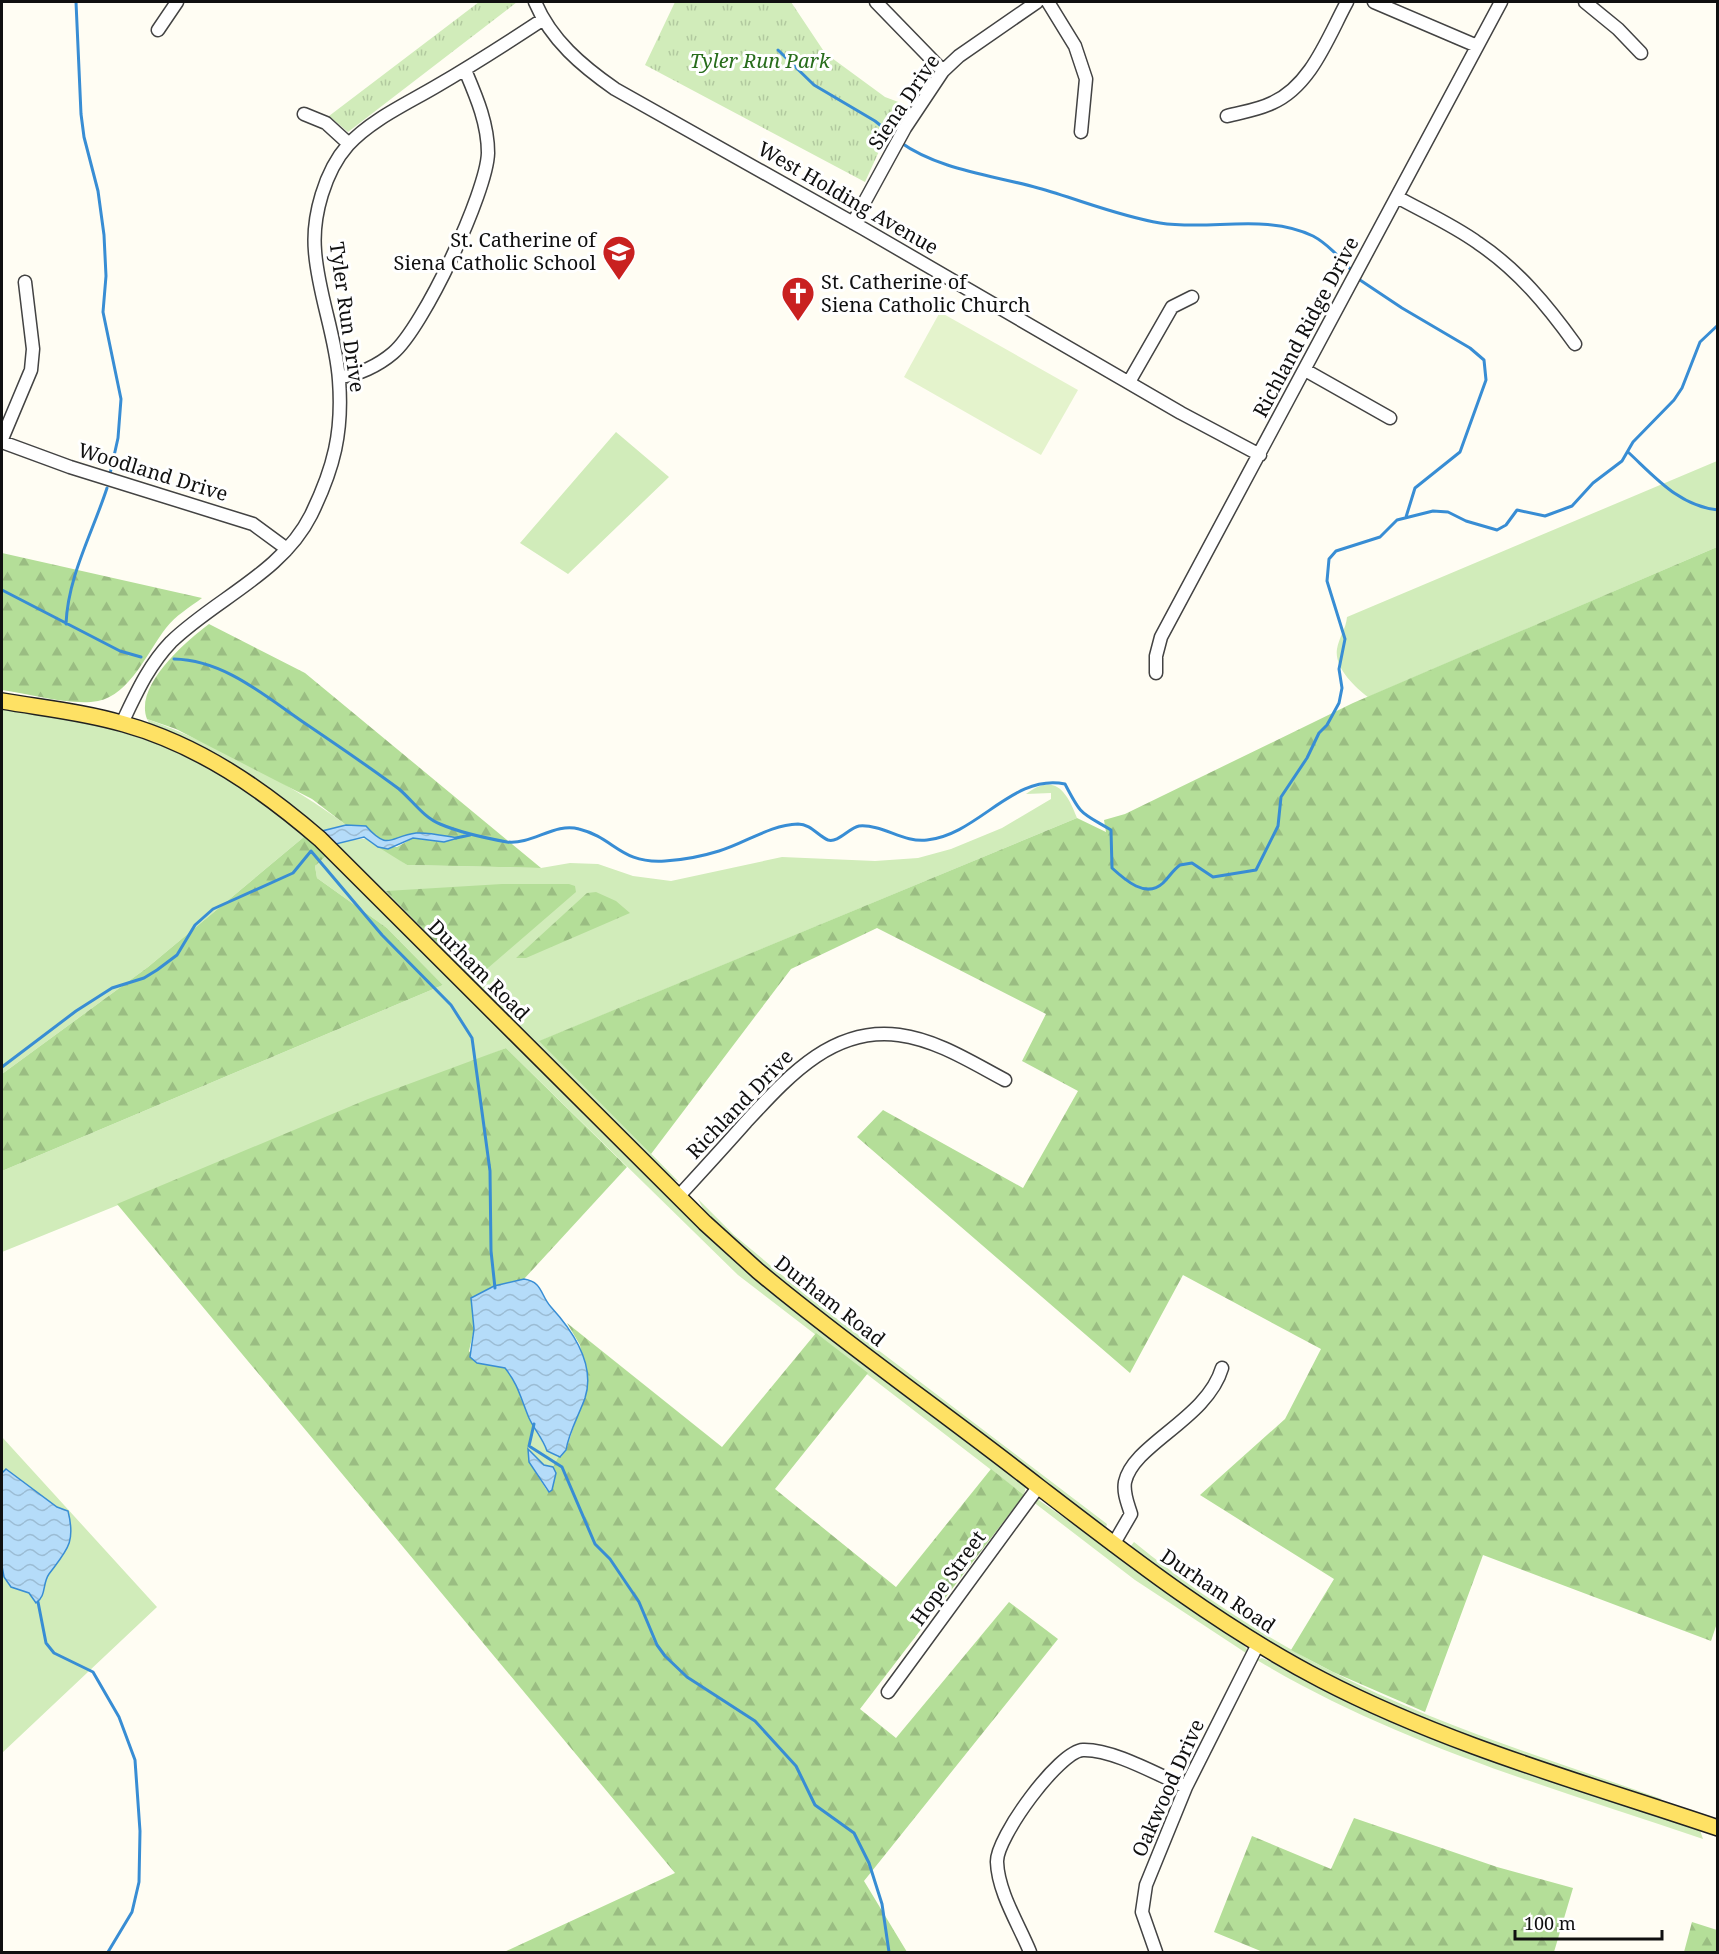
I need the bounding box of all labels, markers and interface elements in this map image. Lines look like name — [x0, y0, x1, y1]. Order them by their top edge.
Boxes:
park label: Tyler Run Park — [690, 47, 831, 74]
street label: Siena Drive — [862, 49, 946, 155]
street label: West Holding Avenue — [753, 135, 943, 260]
place label: St. Catherine of Siena Catholic School — [394, 226, 598, 276]
street label: Richland Ridge Drive — [1246, 232, 1365, 422]
school or university icon: St. Catherine of Siena Catholic School — [601, 234, 637, 281]
street label: Tyler Run Drive — [324, 240, 371, 394]
place label: St. Catherine of Siena Catholic Church — [821, 268, 1031, 318]
church icon: St. Catherine of Siena Catholic Church — [780, 275, 816, 322]
street label: Woodland Drive — [75, 436, 231, 507]
street label: Durham Road — [423, 913, 536, 1026]
street label: Richland Drive — [680, 1043, 799, 1164]
street label: Durham Road — [770, 1249, 891, 1352]
street label: Hope Street — [904, 1525, 991, 1631]
street label: Durham Road — [1156, 1542, 1281, 1639]
street label: Oakwood Drive — [1125, 1715, 1210, 1861]
scale bar — [1515, 1903, 1662, 1941]
text: 100 m — [1524, 1911, 1576, 1935]

